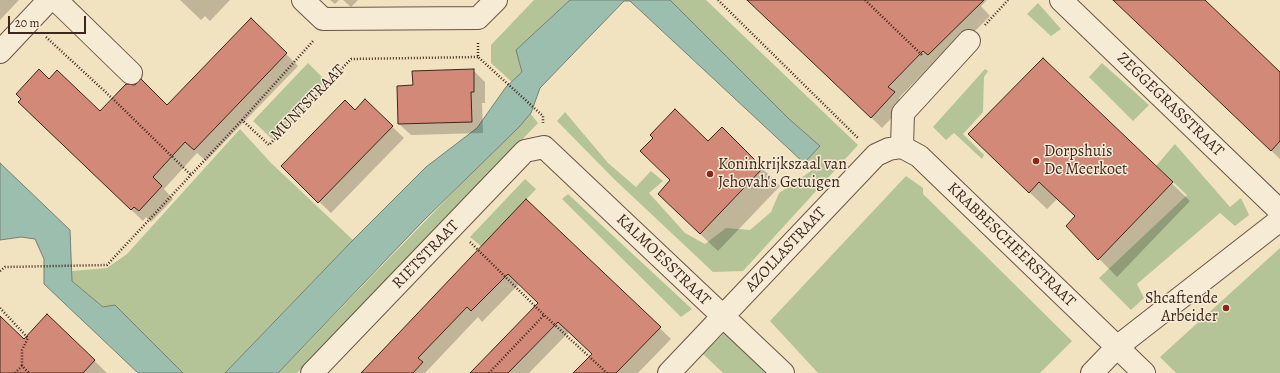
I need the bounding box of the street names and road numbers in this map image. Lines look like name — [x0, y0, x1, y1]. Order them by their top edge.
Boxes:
street label: ZEGGEGRASSTRAAT — [1113, 49, 1227, 161]
street label: MUNTSTRAAT — [267, 61, 349, 145]
street label: KRABBESCHEERSTRAAT — [943, 179, 1079, 311]
street label: AZOLLASTRAAT — [742, 204, 830, 296]
street label: KALMOESSTRAAT — [612, 210, 714, 310]
street label: RIETSTRAAT — [389, 217, 463, 293]

